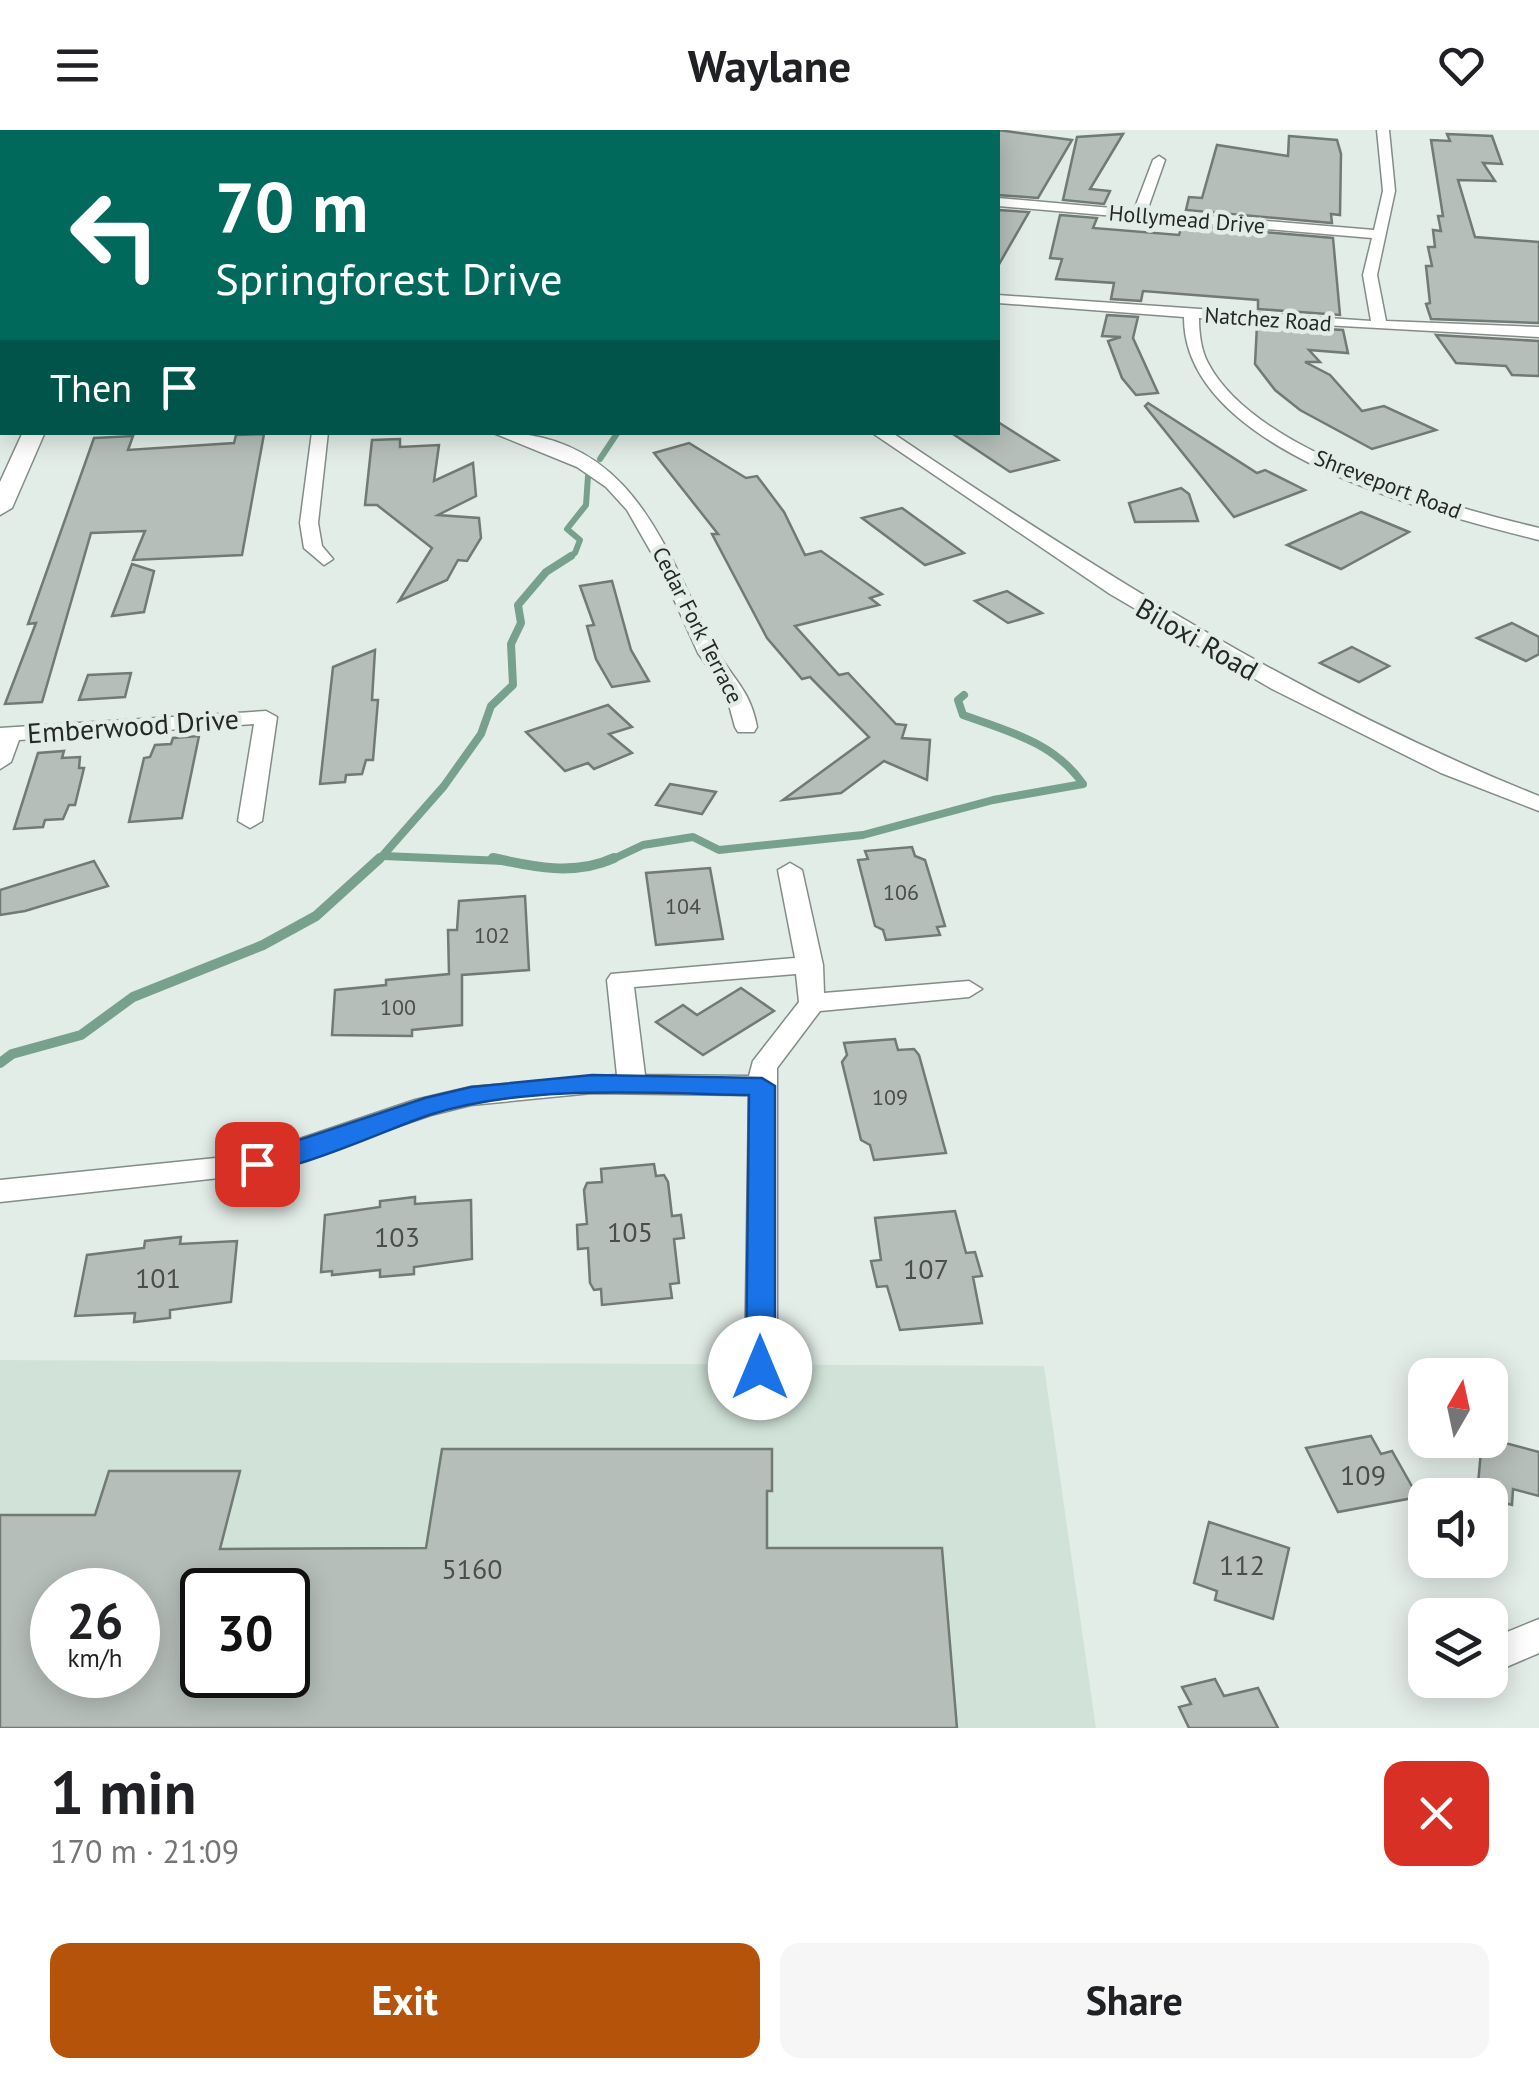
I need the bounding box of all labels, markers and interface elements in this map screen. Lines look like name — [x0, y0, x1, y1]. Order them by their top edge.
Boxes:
text: Waylane — [688, 36, 851, 94]
icon: menu — [50, 38, 105, 93]
icon: heart — [1434, 38, 1489, 93]
text: 70 m — [215, 161, 368, 251]
icon: left — [50, 170, 180, 300]
street label: Hollymead Drive — [1108, 198, 1266, 240]
text: Springforest Drive — [215, 249, 563, 307]
street label: Natchez Road — [1203, 301, 1333, 337]
icon: arrive — [152, 360, 207, 415]
text: Then — [50, 363, 132, 412]
street label: Shreveport Road — [1311, 443, 1465, 525]
street label: Cedar Fork Terrace — [647, 542, 749, 708]
street label: Biloxi Road — [1130, 589, 1265, 688]
street label: Emberwood Drive — [26, 700, 240, 751]
house number: 106 — [883, 878, 919, 906]
house number: 104 — [665, 892, 701, 920]
house number: 102 — [474, 921, 510, 949]
house number: 100 — [380, 993, 416, 1021]
house number: 109 — [872, 1083, 908, 1111]
pin — [215, 1122, 300, 1207]
icon: arrive — [230, 1137, 285, 1192]
house number: 105 — [607, 1213, 653, 1250]
house number: 103 — [374, 1218, 420, 1255]
house number: 107 — [903, 1250, 949, 1287]
house number: 101 — [135, 1259, 181, 1296]
position arrow — [708, 1316, 812, 1420]
north arrow — [1408, 1358, 1508, 1458]
map controls — [1408, 1358, 1508, 1698]
house number: 109 — [1340, 1456, 1386, 1493]
button: sound — [1408, 1478, 1508, 1578]
house number: 112 — [1219, 1546, 1265, 1583]
house number: 5160 — [441, 1550, 503, 1587]
speed limit sign: 30 — [180, 1568, 310, 1698]
text: 26 — [67, 1588, 123, 1653]
button: layers — [1408, 1598, 1508, 1698]
text: km/h — [68, 1642, 122, 1674]
text: 1 min — [50, 1753, 196, 1831]
button: close — [1384, 1761, 1489, 1866]
text: 170 m · 21:09 — [50, 1830, 239, 1872]
button: Exit — [50, 1943, 760, 2058]
button: Share — [780, 1943, 1489, 2058]

